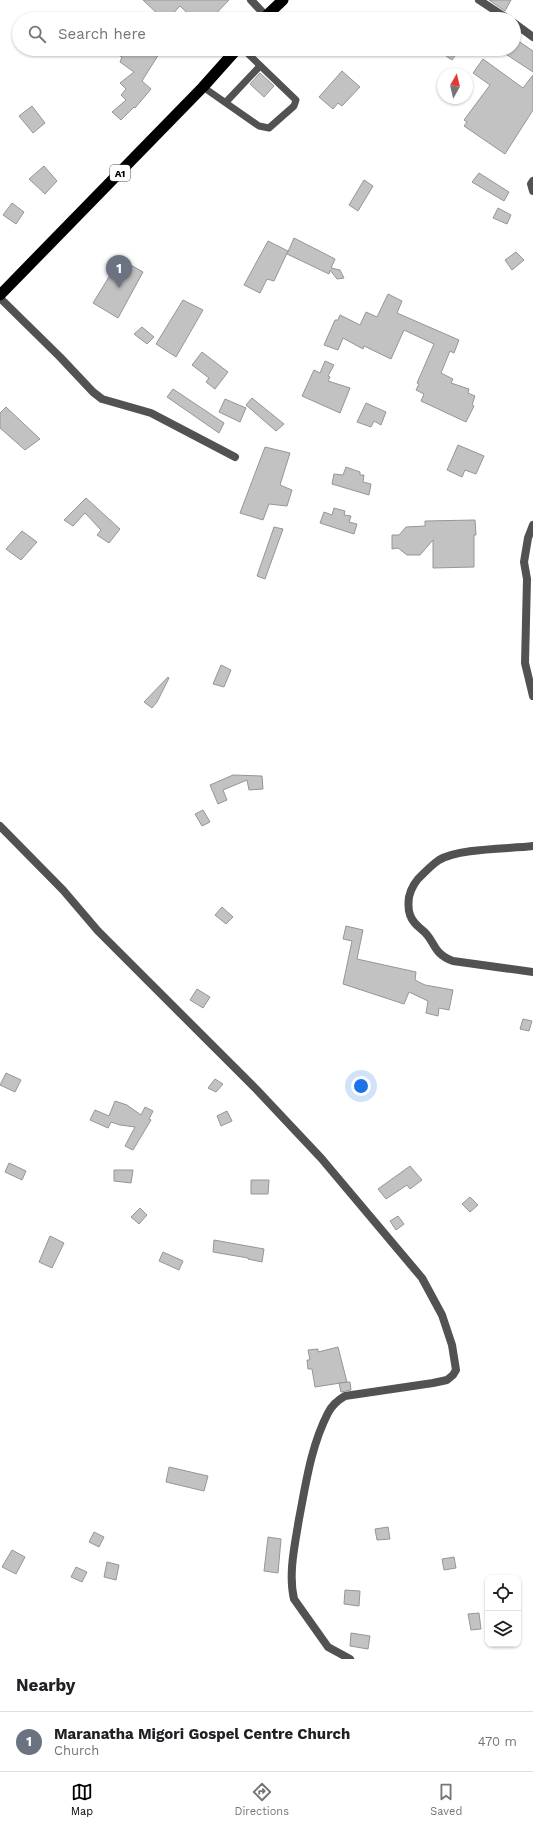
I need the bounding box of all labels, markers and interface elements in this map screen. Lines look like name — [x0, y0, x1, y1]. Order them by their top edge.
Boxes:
search box — [12, 12, 521, 56]
icon: search — [26, 23, 48, 45]
text: Search here — [58, 25, 146, 43]
north arrow — [437, 68, 473, 104]
road number: A1 — [110, 165, 130, 181]
pin: 1 — [106, 255, 132, 288]
your location — [351, 1076, 371, 1096]
map controls — [485, 1575, 521, 1647]
button: locate — [485, 1575, 521, 1611]
button: layers — [485, 1611, 521, 1647]
text: Nearby — [16, 1675, 75, 1695]
text: Maranatha Migori Gospel Centre Church — [54, 1725, 350, 1743]
text: 1 — [26, 1734, 32, 1749]
text: 470 m — [478, 1734, 517, 1749]
text: Church — [54, 1743, 99, 1758]
tab: Map — [71, 1781, 93, 1818]
tab: Directions — [235, 1781, 289, 1818]
tab: Saved — [430, 1781, 462, 1818]

